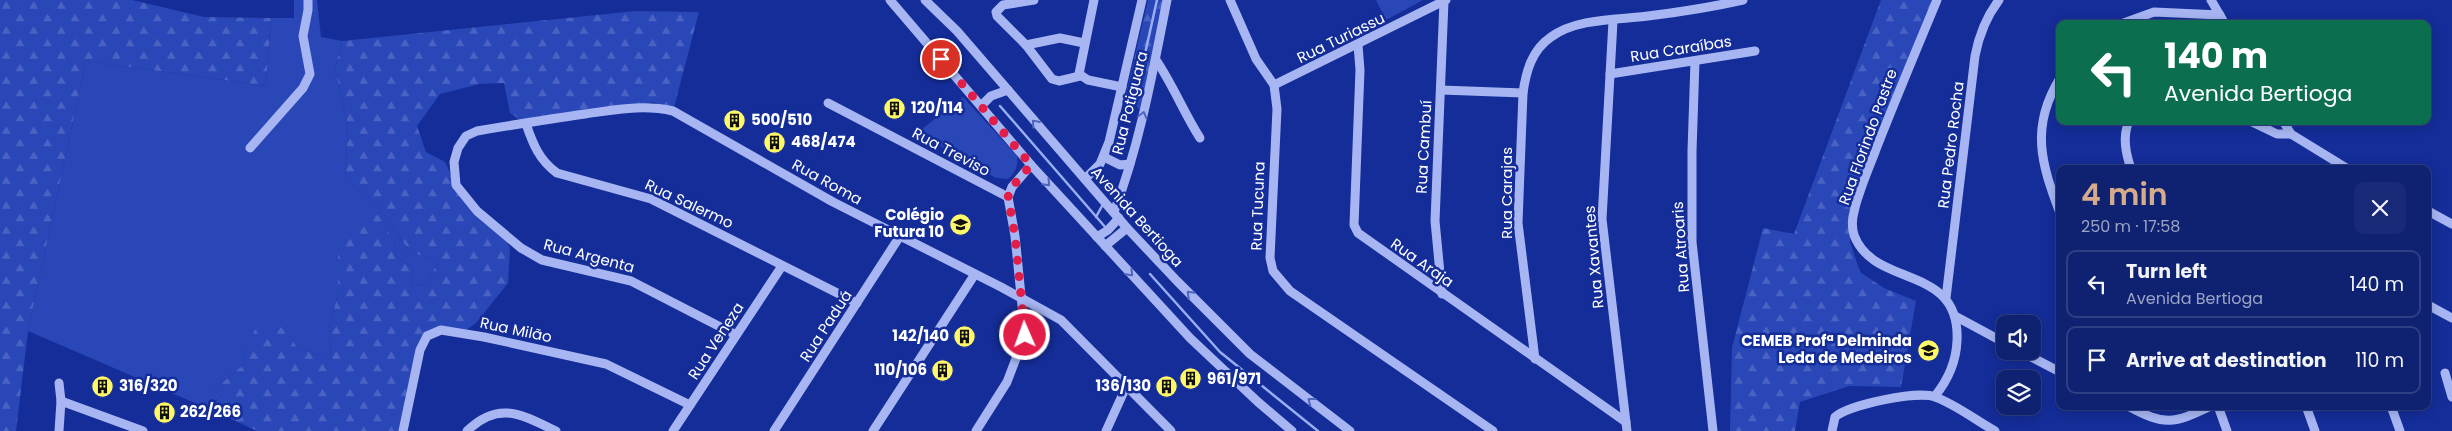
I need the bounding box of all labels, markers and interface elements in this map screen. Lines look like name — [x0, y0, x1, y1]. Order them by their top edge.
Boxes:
street label: Rua Turiassu — [1293, 7, 1388, 68]
street label: Rua Caraíbas — [1629, 30, 1733, 67]
text: 140 m — [2164, 31, 2268, 80]
pin — [920, 38, 962, 80]
icon: left — [2081, 40, 2146, 105]
icon: arrive — [927, 45, 955, 73]
street label: Rua Potiguara — [1107, 49, 1153, 157]
street label: Rua Florindo Pastre — [1833, 66, 1902, 208]
text: Avenida Bertioga — [2164, 78, 2353, 109]
street label: Rua Pedro Rocha — [1932, 80, 1969, 210]
building icon: 120/114 — [883, 96, 907, 120]
place label: 120/114 — [911, 97, 963, 118]
street label: Rua Cambuí — [1411, 99, 1436, 194]
building icon: 500/510 — [723, 108, 747, 132]
place label: 500/510 — [751, 109, 812, 130]
one-way arrow — [1137, 110, 1148, 119]
one-way arrow — [1033, 120, 1041, 129]
street label: Rua Treviso — [909, 122, 994, 181]
building icon: 468/474 — [763, 130, 787, 154]
place label: 468/474 — [791, 131, 856, 152]
street label: Rua Carajas — [1496, 147, 1517, 239]
street label: Rua Roma — [788, 154, 866, 209]
street label: Rua Tucuna — [1245, 161, 1270, 251]
street label: Avenida Bertioga — [1087, 162, 1188, 271]
text: 4 min — [2081, 173, 2168, 216]
street label: Rua Salermo — [642, 174, 737, 233]
one-way arrow — [1041, 177, 1050, 186]
button: close — [2354, 182, 2406, 234]
street label: Rua Atroaris — [1667, 201, 1694, 293]
place label: Colégio Futura 10 — [874, 204, 944, 242]
street label: Rua Xavantes — [1579, 205, 1608, 309]
school or university icon: Colégio Futura 10 — [948, 212, 972, 236]
text: 250 m · 17:58 — [2081, 215, 2180, 238]
street label: Rua Argenta — [541, 233, 637, 278]
street label: Rua Araja — [1387, 233, 1458, 292]
text: Turn left — [2126, 258, 2207, 285]
one-way arrow — [1124, 267, 1133, 276]
icon: left — [2083, 270, 2111, 298]
text: 140 m — [2349, 271, 2404, 298]
street label: Rua Paduá — [795, 286, 857, 366]
text: Avenida Bertioga — [2126, 287, 2263, 310]
one-way arrow — [1187, 291, 1196, 300]
street label: Rua Veneza — [683, 298, 748, 383]
position arrow — [998, 308, 1050, 360]
street label: Rua Milão — [478, 312, 554, 347]
map controls — [1996, 315, 2041, 415]
button: sound — [1996, 315, 2041, 360]
building icon: 142/140 — [953, 324, 977, 348]
place label: 142/140 — [892, 325, 949, 346]
place label: CEMEB Profª Delminda Leda de Medeiros — [1741, 330, 1912, 368]
school or university icon: CEMEB Profª Delminda Leda de Medeiros — [1916, 338, 1940, 362]
icon: arrive — [2083, 346, 2111, 374]
text: Arrive at destination — [2126, 347, 2327, 374]
text: 110 m — [2355, 347, 2404, 374]
building icon: 110/106 — [931, 358, 955, 382]
place label: 110/106 — [874, 359, 927, 380]
building icon: 961/971 — [1179, 367, 1203, 391]
place label: 961/971 — [1207, 368, 1261, 389]
button: layers — [1996, 370, 2041, 415]
building icon: 316/320 — [91, 374, 115, 398]
building icon: 136/130 — [1155, 374, 1179, 398]
place label: 316/320 — [119, 375, 178, 396]
place label: 136/130 — [1095, 375, 1151, 396]
one-way arrow — [1308, 399, 1317, 407]
building icon: 262/266 — [152, 400, 176, 424]
place label: 262/266 — [180, 401, 241, 422]

